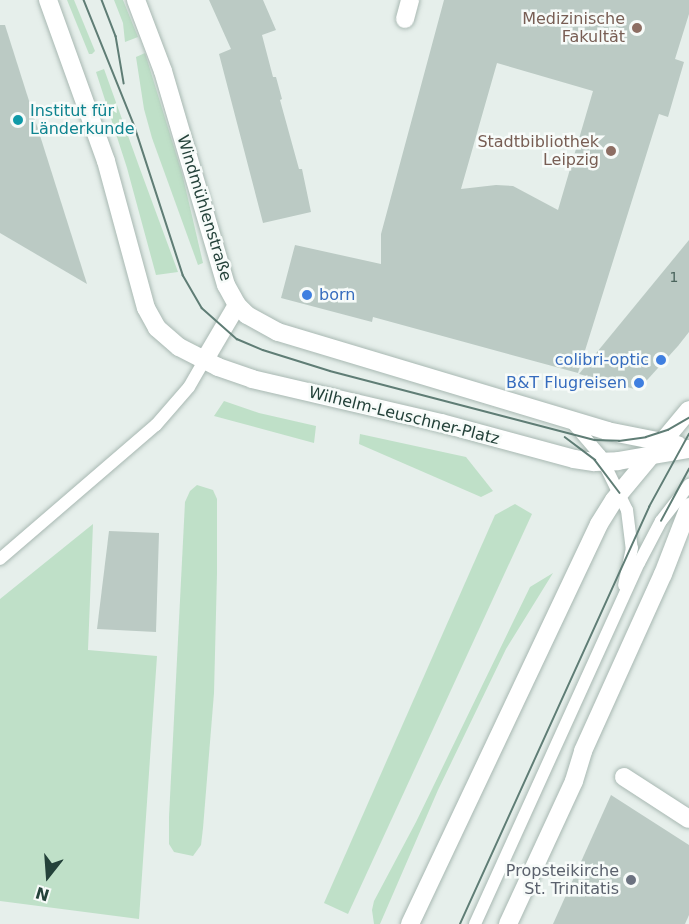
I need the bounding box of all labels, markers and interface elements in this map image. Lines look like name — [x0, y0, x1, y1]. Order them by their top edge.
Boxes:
place label: Medizinische Fakultät — [522, 9, 625, 47]
marker: Medizinische Fakultät — [630, 21, 644, 35]
place label: Institut für Länderkunde — [30, 101, 134, 139]
marker: Institut für Länderkunde — [11, 113, 25, 127]
place label: Stadtbibliothek Leipzig — [477, 132, 599, 170]
street label: Windmühlenstraße — [173, 133, 235, 283]
marker: Stadtbibliothek Leipzig — [604, 144, 618, 158]
house number: 1 — [670, 269, 678, 285]
place label: born — [319, 285, 355, 305]
marker: born — [300, 288, 314, 302]
place label: colibri-optic — [555, 350, 649, 370]
marker: colibri-optic — [654, 353, 668, 367]
place label: B&T Flugreisen — [506, 373, 627, 393]
marker: B&T Flugreisen — [632, 376, 646, 390]
street label: Wilhelm-Leuschner-Platz — [307, 383, 501, 449]
north arrow — [18, 846, 78, 906]
place label: Propsteikirche St. Trinitatis — [506, 861, 619, 899]
marker: Propsteikirche St. Trinitatis — [624, 873, 638, 887]
text: N — [33, 883, 52, 905]

